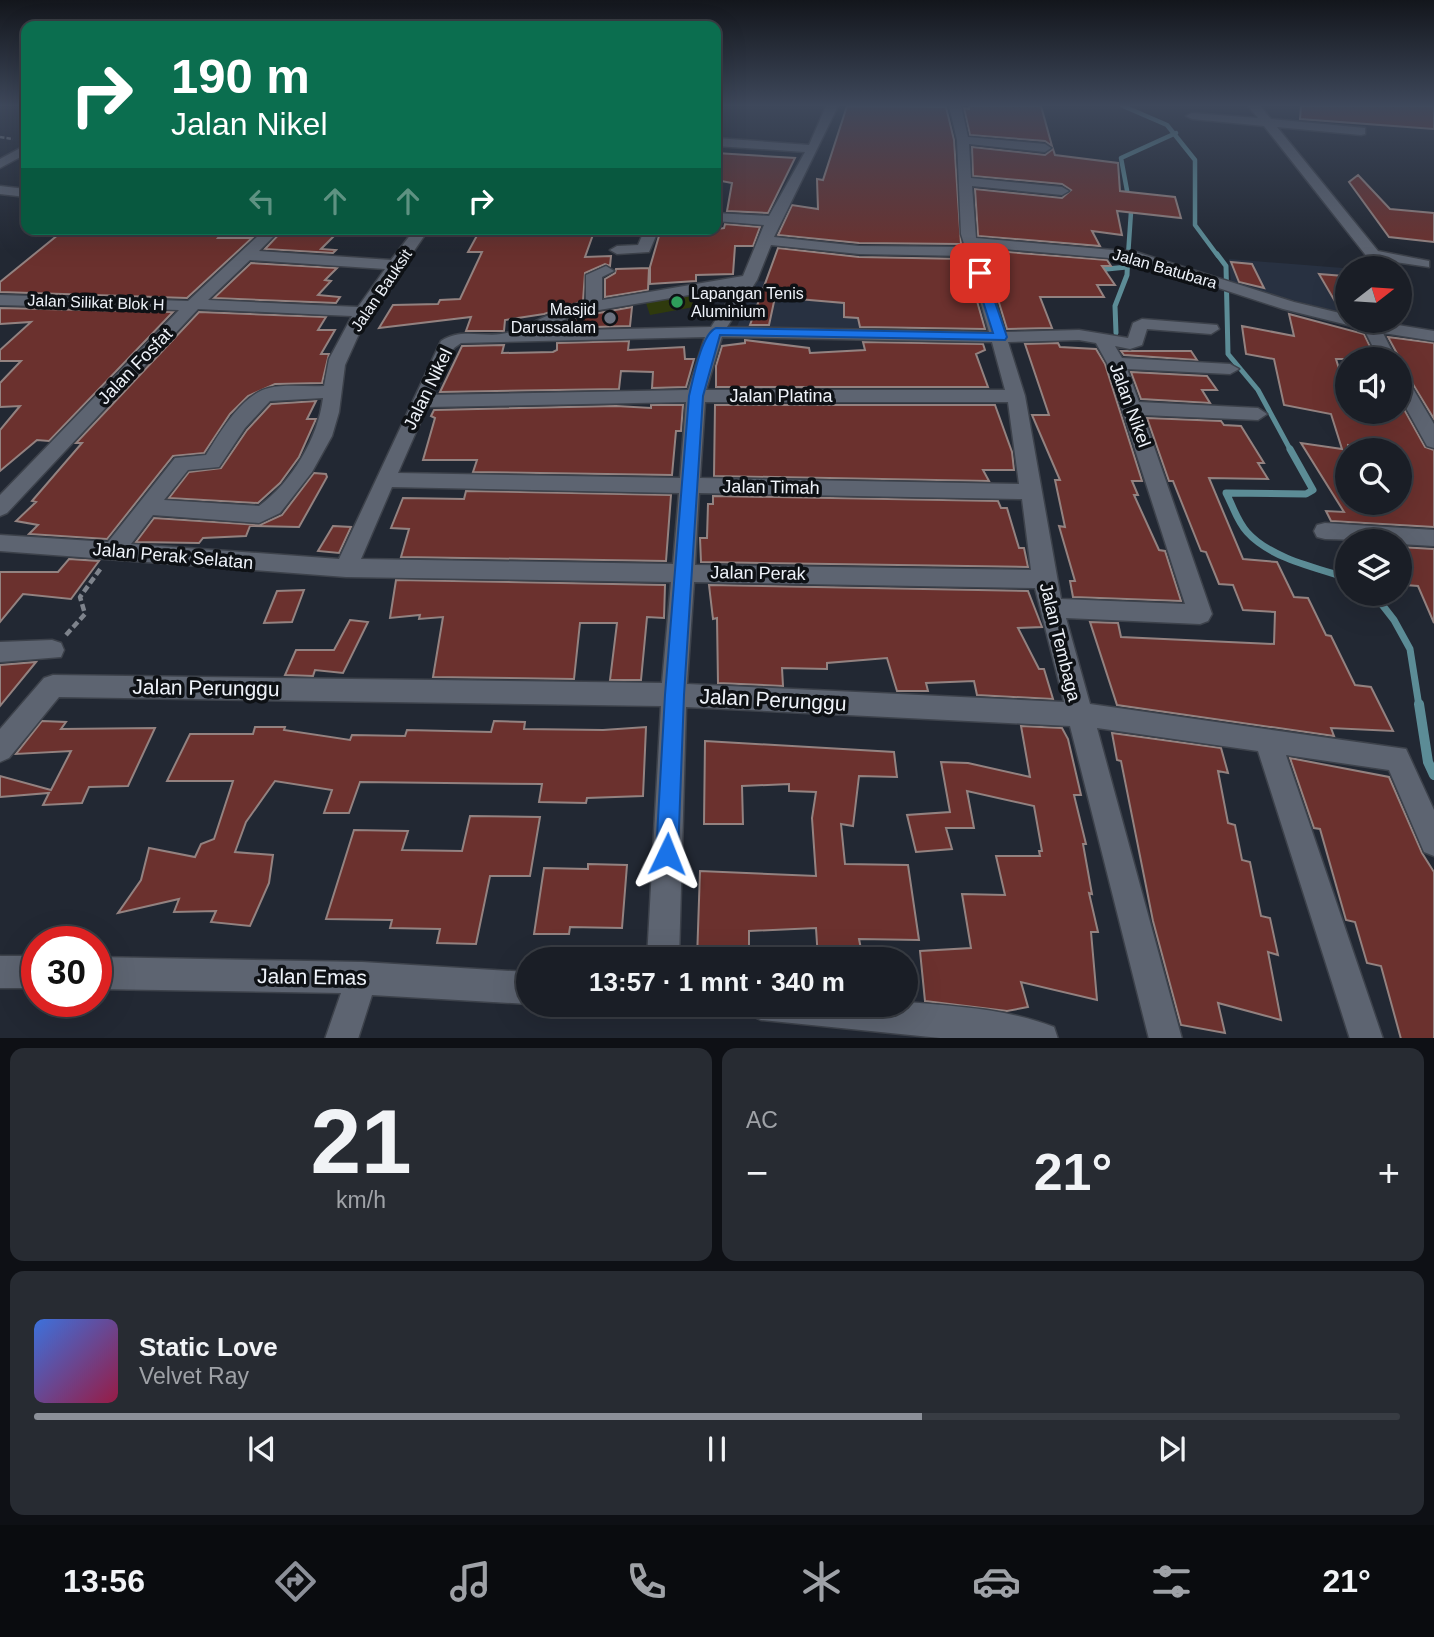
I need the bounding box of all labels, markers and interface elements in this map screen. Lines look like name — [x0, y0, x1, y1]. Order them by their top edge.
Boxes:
icon: right — [56, 49, 147, 140]
text: 190 m — [171, 49, 310, 103]
text: Jalan Nikel — [171, 106, 328, 142]
icon: left — [243, 182, 281, 220]
icon: ahead — [316, 182, 354, 220]
icon: ahead — [389, 182, 427, 220]
icon: right — [462, 182, 500, 220]
pin — [950, 243, 1010, 303]
street label: Jalan Batubara — [1111, 245, 1219, 292]
street label: Jalan Bauksit — [348, 246, 415, 334]
icon: arrive — [961, 254, 999, 292]
north arrow — [1335, 256, 1412, 332]
map controls — [1335, 256, 1412, 606]
place label: Lapangan Tenis Aluminium — [691, 285, 804, 320]
street label: Jalan Silikat Blok H — [27, 292, 165, 313]
marker: Lapangan Tenis Aluminium — [669, 294, 685, 310]
place label: Masjid Darussalam — [511, 301, 596, 336]
marker: Masjid Darussalam — [602, 310, 618, 326]
street label: Jalan Fosfat — [94, 324, 176, 408]
street label: Jalan Nikel — [400, 345, 456, 433]
button: sound — [1335, 347, 1412, 424]
street label: Jalan Nikel — [1106, 360, 1154, 450]
street label: Jalan Platina — [729, 386, 834, 406]
button: search — [1335, 438, 1412, 515]
street label: Jalan Timah — [722, 476, 820, 498]
button: layers — [1335, 529, 1412, 606]
street label: Jalan Perak Selatan — [92, 539, 254, 573]
street label: Jalan Perak — [710, 562, 807, 584]
street label: Jalan Tembaga — [1036, 581, 1085, 704]
street label: Jalan Perunggu — [132, 675, 280, 700]
street label: Jalan Perunggu — [699, 684, 847, 715]
position arrow — [630, 817, 704, 891]
speed limit sign: 30 — [21, 926, 112, 1017]
street label: Jalan Emas — [257, 964, 367, 989]
text: 13:57 · 1 mnt · 340 m — [589, 967, 845, 997]
text: 21 — [310, 1091, 412, 1192]
text: AC — [746, 1107, 778, 1133]
text: 21° — [1034, 1143, 1112, 1201]
text: − — [746, 1152, 768, 1194]
text: + — [1378, 1152, 1400, 1194]
text: km/h — [336, 1187, 386, 1213]
text: Static Love — [139, 1332, 278, 1362]
text: Velvet Ray — [139, 1363, 249, 1389]
icon: previous — [243, 1430, 281, 1468]
icon: pause — [698, 1430, 736, 1468]
icon: next — [1153, 1430, 1191, 1468]
icon: directions — [271, 1557, 320, 1606]
icon: music — [446, 1557, 495, 1606]
icon: phone — [622, 1557, 671, 1606]
icon: climate — [797, 1557, 846, 1606]
icon: car — [972, 1557, 1021, 1606]
icon: filters — [1147, 1557, 1196, 1606]
text: 13:56 — [63, 1563, 145, 1599]
text: 21° — [1322, 1563, 1371, 1599]

